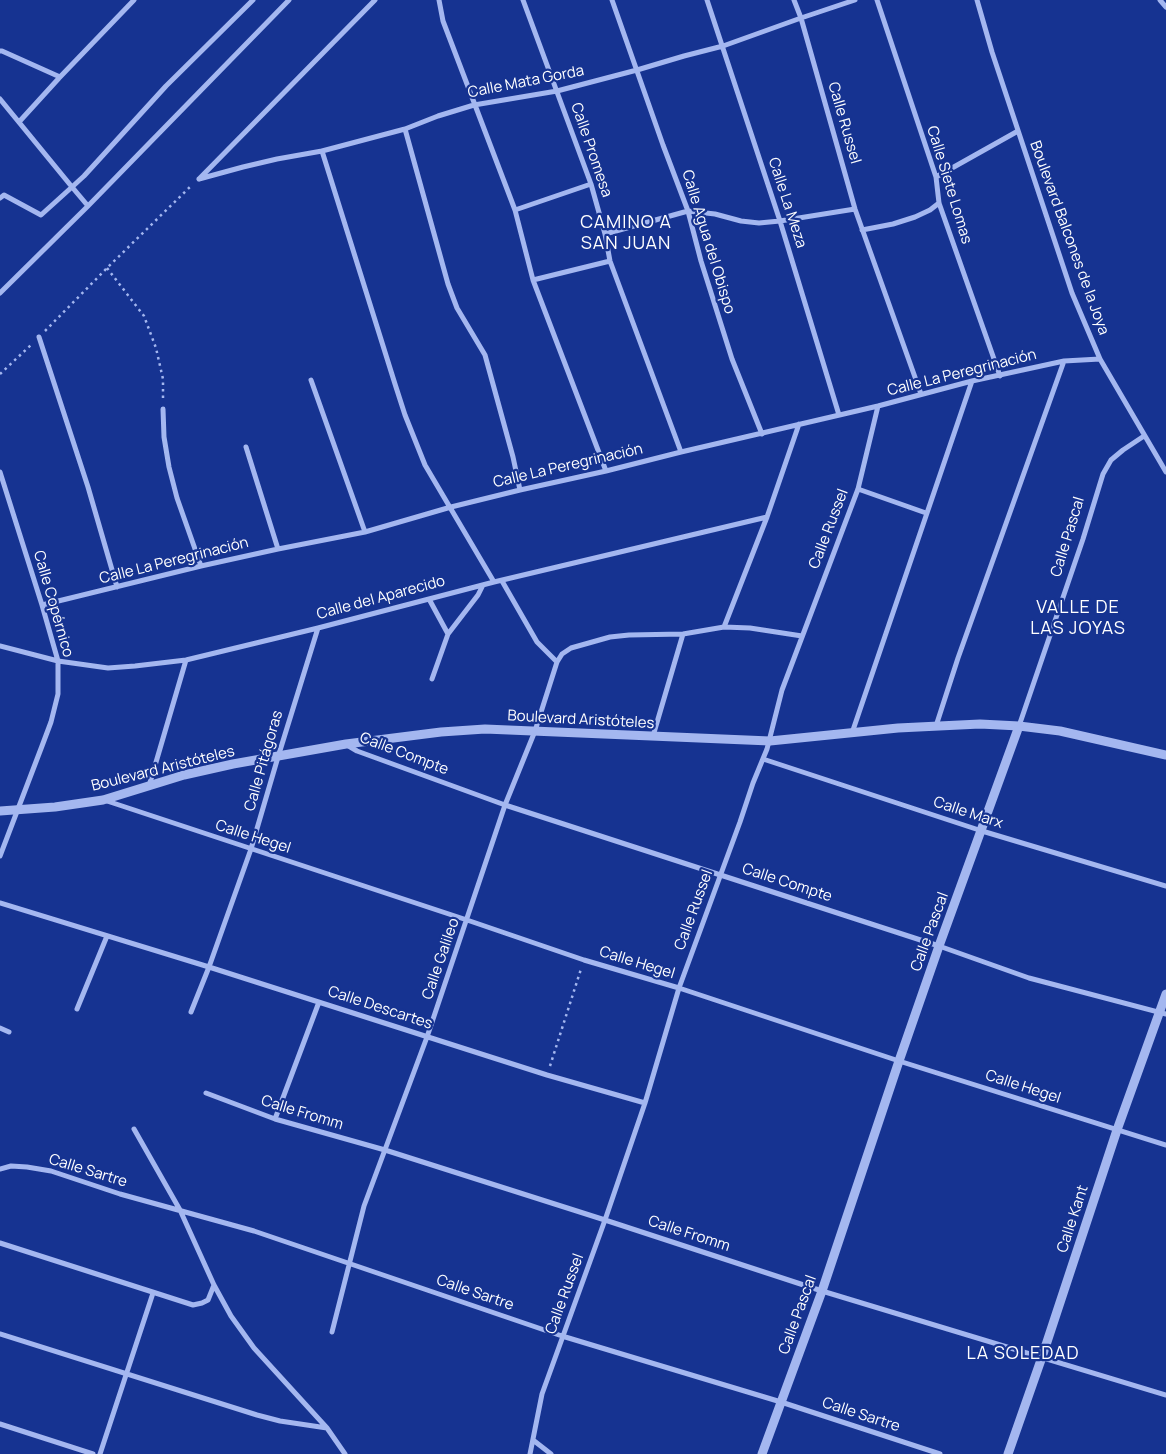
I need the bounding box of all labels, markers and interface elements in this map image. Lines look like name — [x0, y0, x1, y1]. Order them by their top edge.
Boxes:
street label: Calle Mata Gorda — [466, 62, 586, 102]
street label: Calle Russel — [824, 80, 864, 166]
street label: Calle Promesa — [566, 100, 616, 200]
street label: Calle Siete Lomas — [923, 124, 975, 246]
street label: Boulevard Balcones de la Joya — [1025, 139, 1113, 337]
street label: Calle La Meza — [764, 156, 810, 250]
street label: Calle Agua del Obispo — [678, 168, 738, 316]
district label: CAMINO A SAN JUAN — [579, 212, 673, 254]
street label: Calle La Peregrinación — [886, 346, 1038, 400]
street label: Calle La Peregrinación — [491, 440, 645, 492]
street label: Calle Russel — [806, 486, 852, 572]
street label: Calle Pascal — [1047, 495, 1089, 579]
street label: Calle La Peregrinación — [98, 534, 250, 588]
street label: Calle Copérnico — [29, 549, 77, 659]
street label: Calle del Aparecido — [315, 572, 447, 624]
district label: VALLE DE LAS JOYAS — [1029, 597, 1127, 640]
street label: Boulevard Aristóteles — [507, 707, 655, 733]
street label: Calle Pitágoras — [241, 709, 287, 813]
street label: Calle Compte — [357, 729, 451, 779]
street label: Boulevard Aristóteles — [89, 742, 237, 796]
street label: Calle Marx — [931, 793, 1005, 833]
street label: Calle Hegel — [213, 816, 293, 858]
street label: Calle Compte — [740, 860, 834, 906]
street label: Calle Russel — [671, 867, 717, 953]
street label: Calle Pascal — [907, 890, 953, 974]
street label: Calle Galileo — [419, 916, 463, 1002]
street label: Calle Hegel — [597, 943, 677, 983]
street label: Calle Descartes — [325, 983, 435, 1033]
street label: Calle Hegel — [983, 1066, 1063, 1108]
street label: Calle Fromm — [259, 1092, 345, 1134]
street label: Calle Sartre — [47, 1151, 129, 1191]
street label: Calle Kant — [1054, 1183, 1092, 1255]
street label: Calle Fromm — [646, 1212, 732, 1256]
street label: Calle Russel — [542, 1251, 588, 1337]
street label: Calle Sartre — [434, 1271, 516, 1315]
street label: Calle Pascal — [775, 1273, 821, 1357]
district label: LA SOLEDAD — [965, 1343, 1081, 1365]
street label: Calle Sartre — [820, 1394, 902, 1436]

